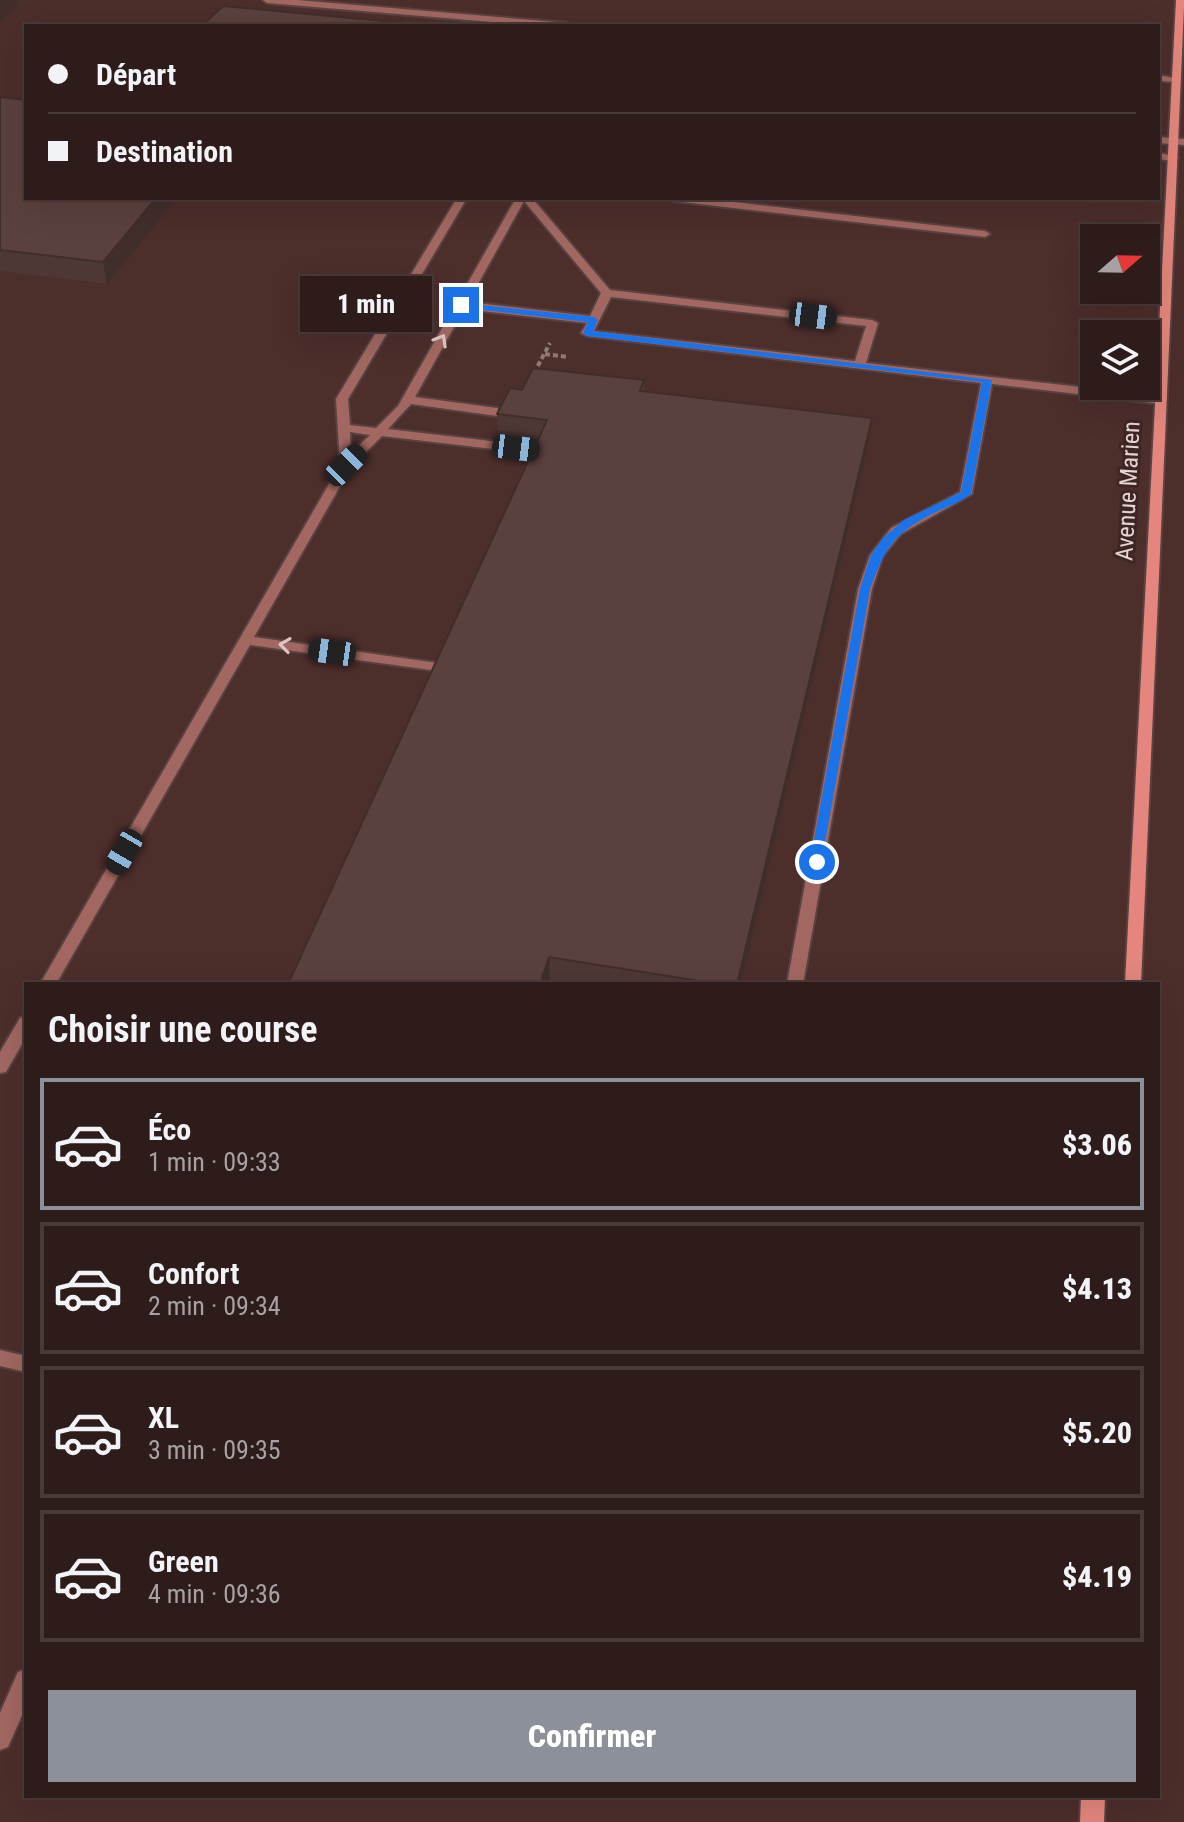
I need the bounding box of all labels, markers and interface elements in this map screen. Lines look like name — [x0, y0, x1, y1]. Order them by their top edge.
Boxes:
text: Départ — [96, 57, 176, 92]
text: Destination — [96, 134, 233, 169]
north arrow — [1080, 224, 1160, 304]
map controls — [1080, 224, 1160, 400]
callout: 1 min — [301, 277, 433, 333]
route end — [443, 287, 479, 323]
text: 1 min — [337, 289, 395, 319]
car — [788, 301, 838, 331]
button: layers — [1080, 320, 1160, 400]
one-way arrow — [431, 334, 447, 349]
street label: Avenue Marien — [1110, 420, 1146, 562]
car — [491, 433, 541, 463]
car — [321, 440, 371, 490]
one-way arrow — [278, 637, 292, 654]
car — [307, 637, 357, 667]
car — [102, 825, 146, 879]
route start — [799, 844, 835, 880]
text: Choisir une course — [48, 1009, 317, 1051]
icon: car — [52, 1108, 124, 1180]
text: Éco — [148, 1112, 191, 1147]
text: $3.06 — [1062, 1127, 1132, 1162]
text: 1 min · 09:33 — [148, 1147, 281, 1177]
icon: car — [52, 1252, 124, 1324]
text: Confort — [148, 1256, 239, 1291]
text: $4.13 — [1062, 1271, 1132, 1306]
text: 2 min · 09:34 — [148, 1291, 281, 1321]
icon: car — [52, 1396, 124, 1468]
text: XL — [148, 1400, 179, 1435]
text: $5.20 — [1062, 1415, 1132, 1450]
text: 3 min · 09:35 — [148, 1435, 281, 1465]
icon: car — [52, 1540, 124, 1612]
text: Green — [148, 1544, 219, 1579]
text: $4.19 — [1062, 1559, 1132, 1594]
text: 4 min · 09:36 — [148, 1579, 281, 1609]
button: Confirmer — [48, 1690, 1136, 1782]

